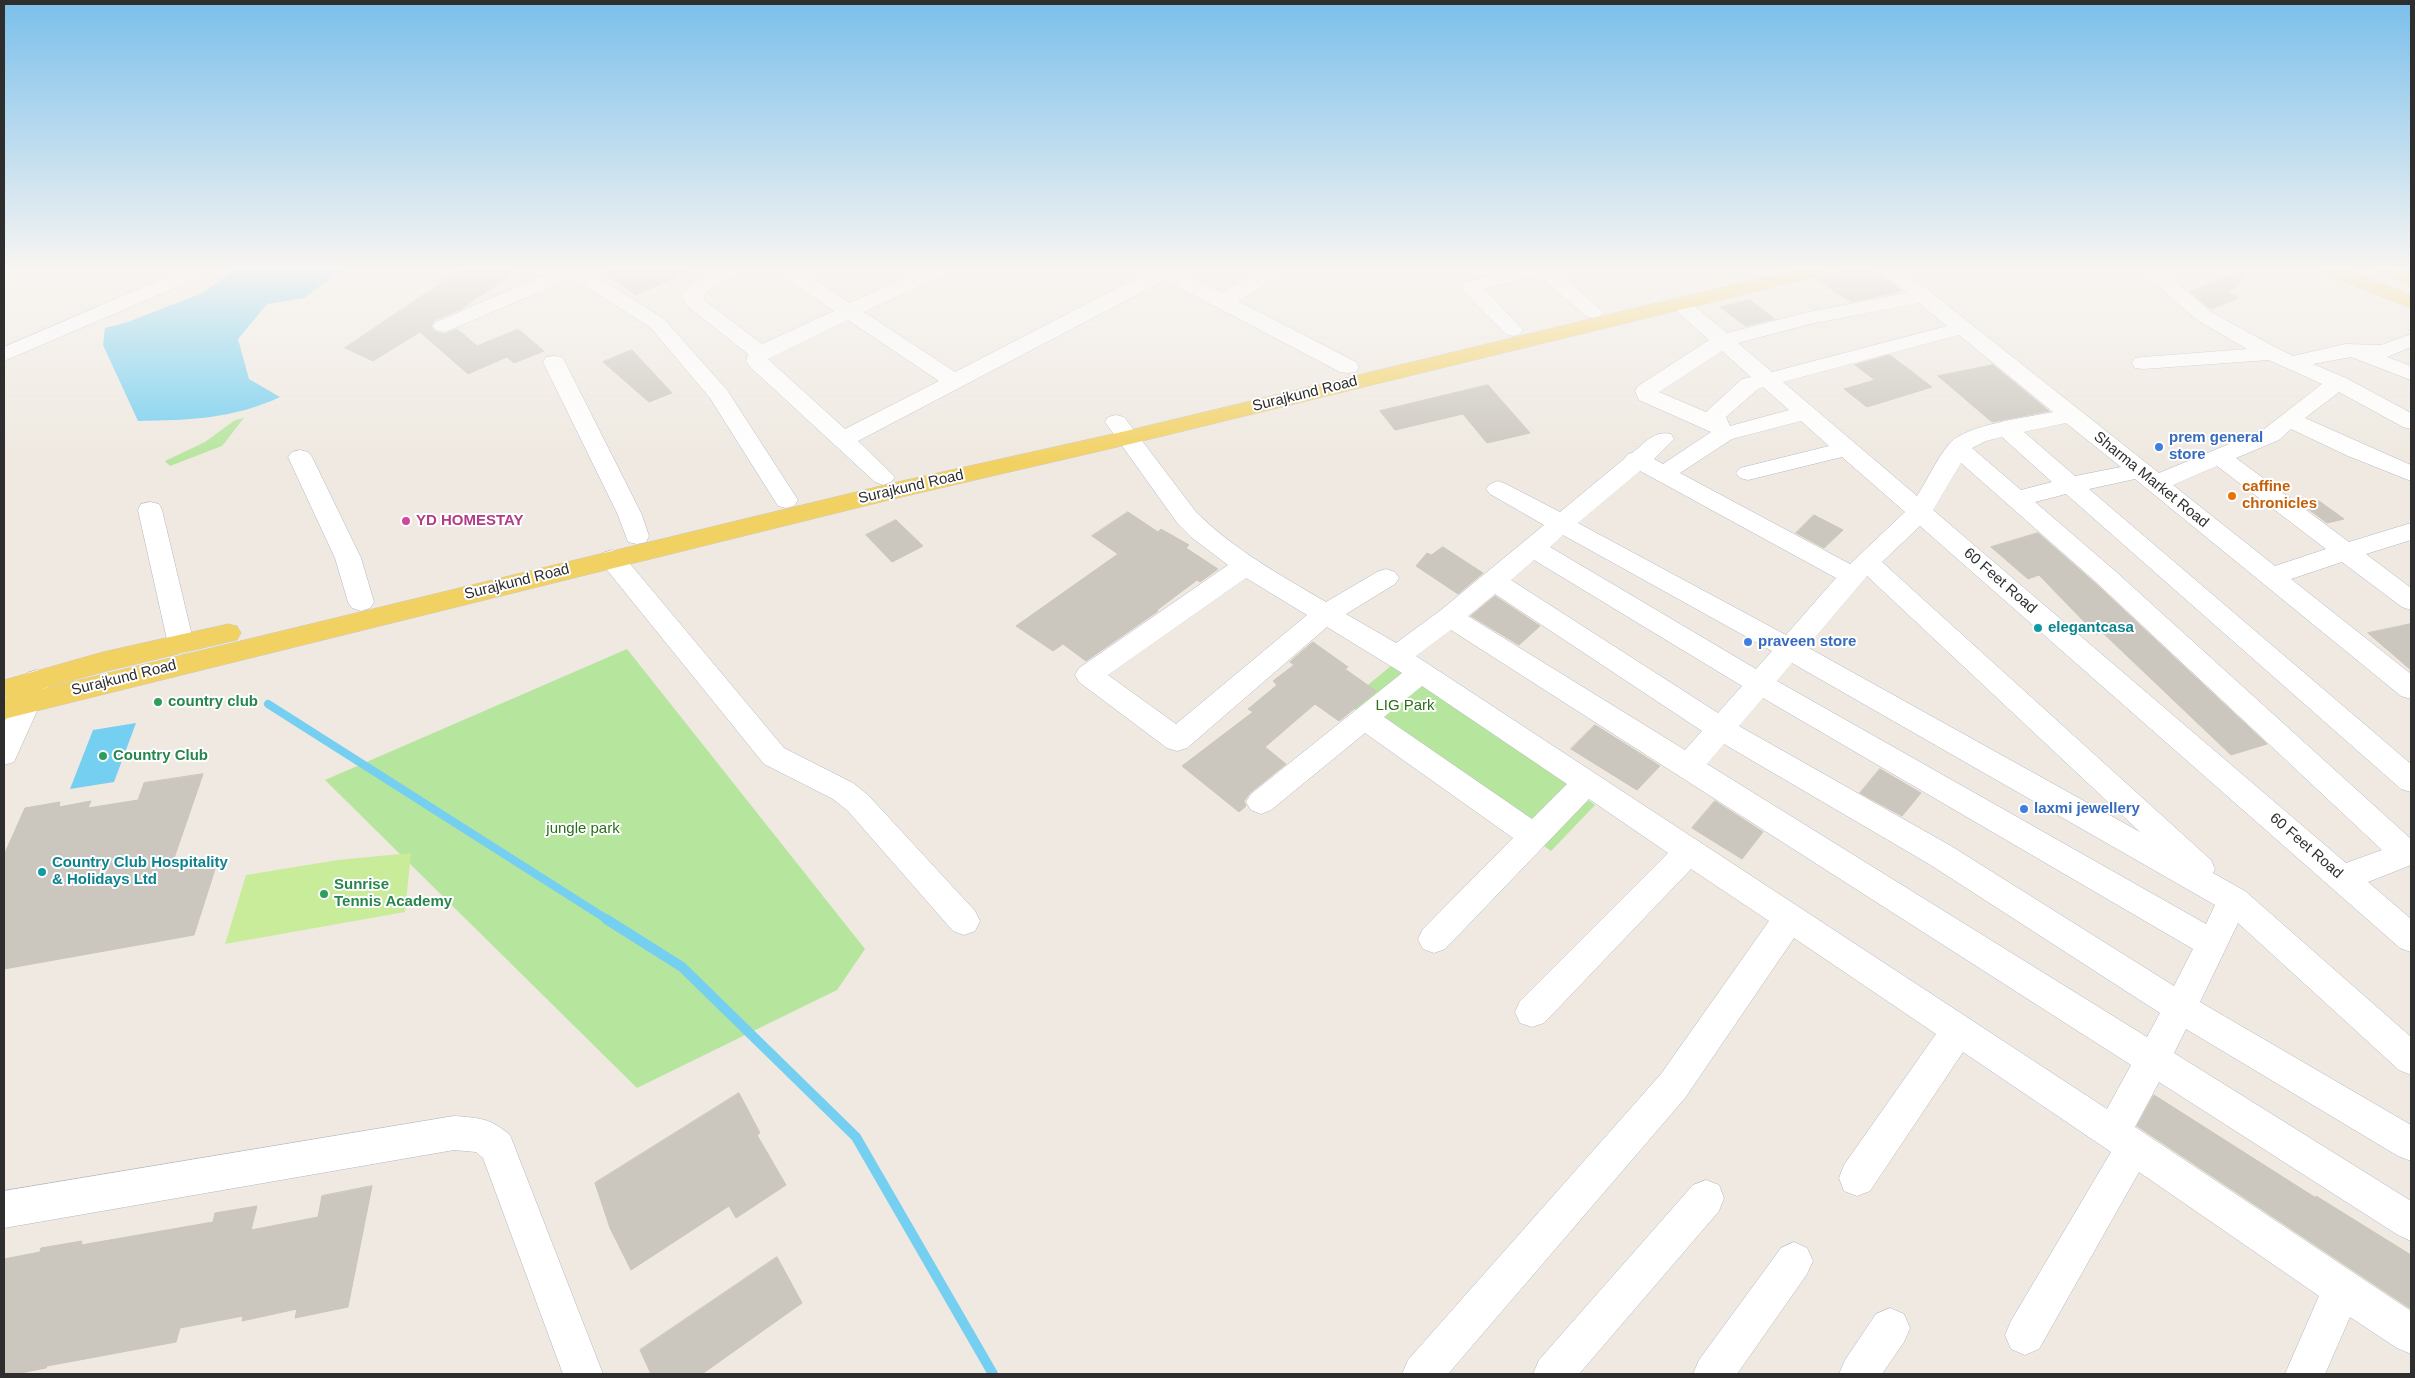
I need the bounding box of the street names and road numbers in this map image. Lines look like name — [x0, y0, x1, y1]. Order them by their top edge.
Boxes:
street label: Surajkund Road — [1251, 372, 1359, 416]
street label: Sharma Market Road — [2090, 428, 2212, 532]
street label: Surajkund Road — [857, 466, 965, 508]
street label: 60 Feet Road — [1960, 544, 2040, 618]
street label: Surajkund Road — [463, 560, 571, 604]
street label: Surajkund Road — [70, 656, 178, 700]
street label: 60 Feet Road — [2266, 809, 2346, 883]

